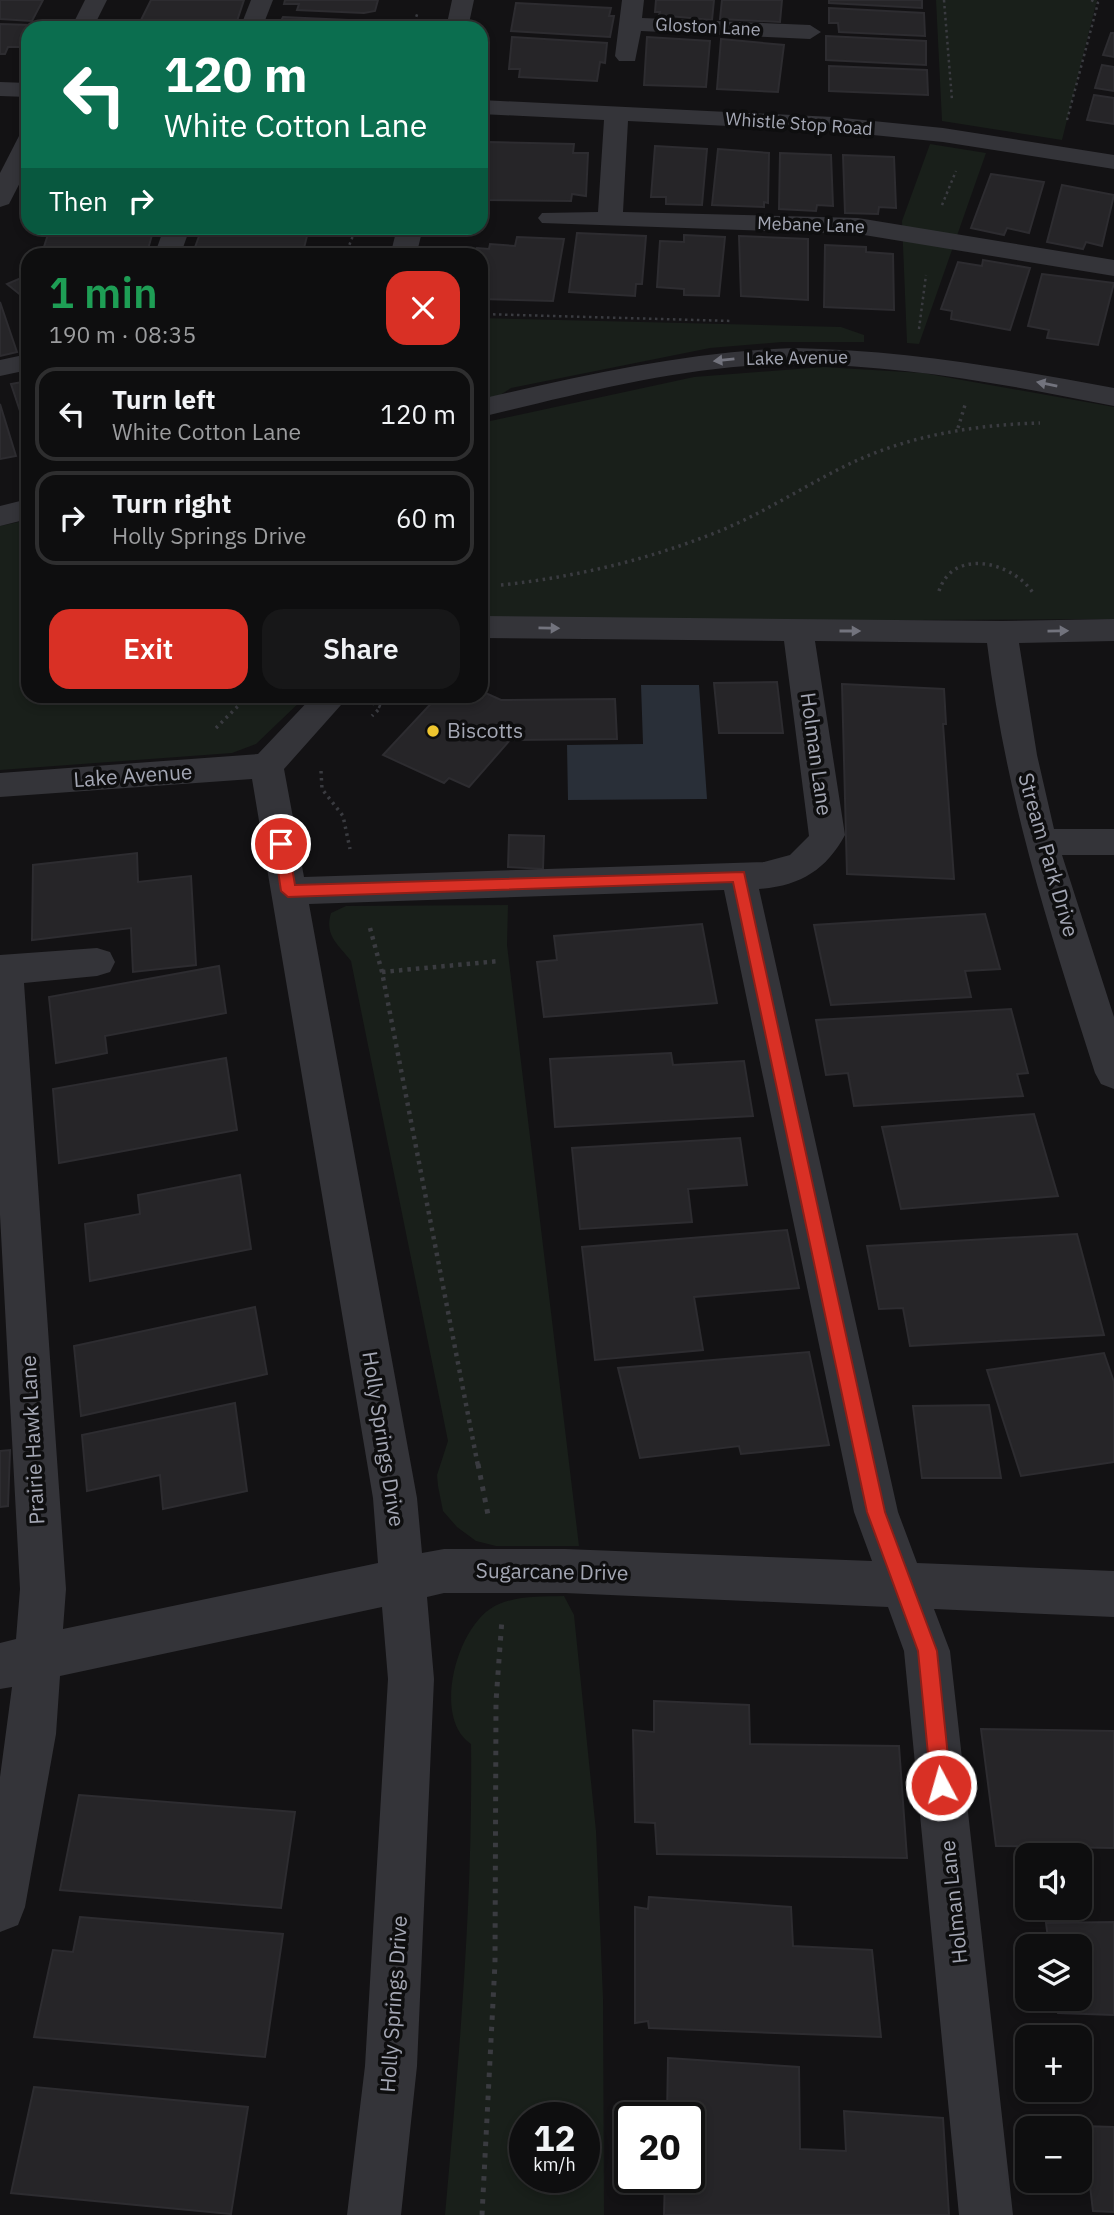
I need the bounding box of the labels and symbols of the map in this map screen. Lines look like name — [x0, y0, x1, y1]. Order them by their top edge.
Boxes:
street label: Gloston Lane — [655, 12, 761, 41]
street label: Whistle Stop Road — [725, 107, 873, 140]
street label: Mebane Lane — [757, 211, 865, 238]
street label: Lake Avenue — [746, 345, 848, 370]
one-way arrow — [713, 355, 735, 366]
one-way arrow — [1036, 378, 1058, 389]
one-way arrow — [539, 622, 561, 634]
one-way arrow — [840, 625, 862, 637]
one-way arrow — [1047, 625, 1069, 637]
street label: Holman Lane — [795, 691, 839, 817]
place label: Biscotts — [447, 716, 523, 744]
marker: Biscotts — [425, 723, 441, 739]
street label: Lake Avenue — [73, 757, 193, 793]
street label: Stream Park Drive — [1012, 769, 1086, 940]
pin — [251, 814, 311, 874]
street label: Holly Springs Drive — [356, 1349, 412, 1529]
street label: Prairie Hawk Lane — [14, 1355, 50, 1525]
street label: Sugarcane Drive — [475, 1556, 629, 1586]
position arrow — [904, 1748, 978, 1822]
street label: Holman Lane — [933, 1839, 973, 1965]
street label: Holly Springs Drive — [373, 1914, 413, 2093]
speed limit sign: 20 — [614, 2102, 705, 2193]

